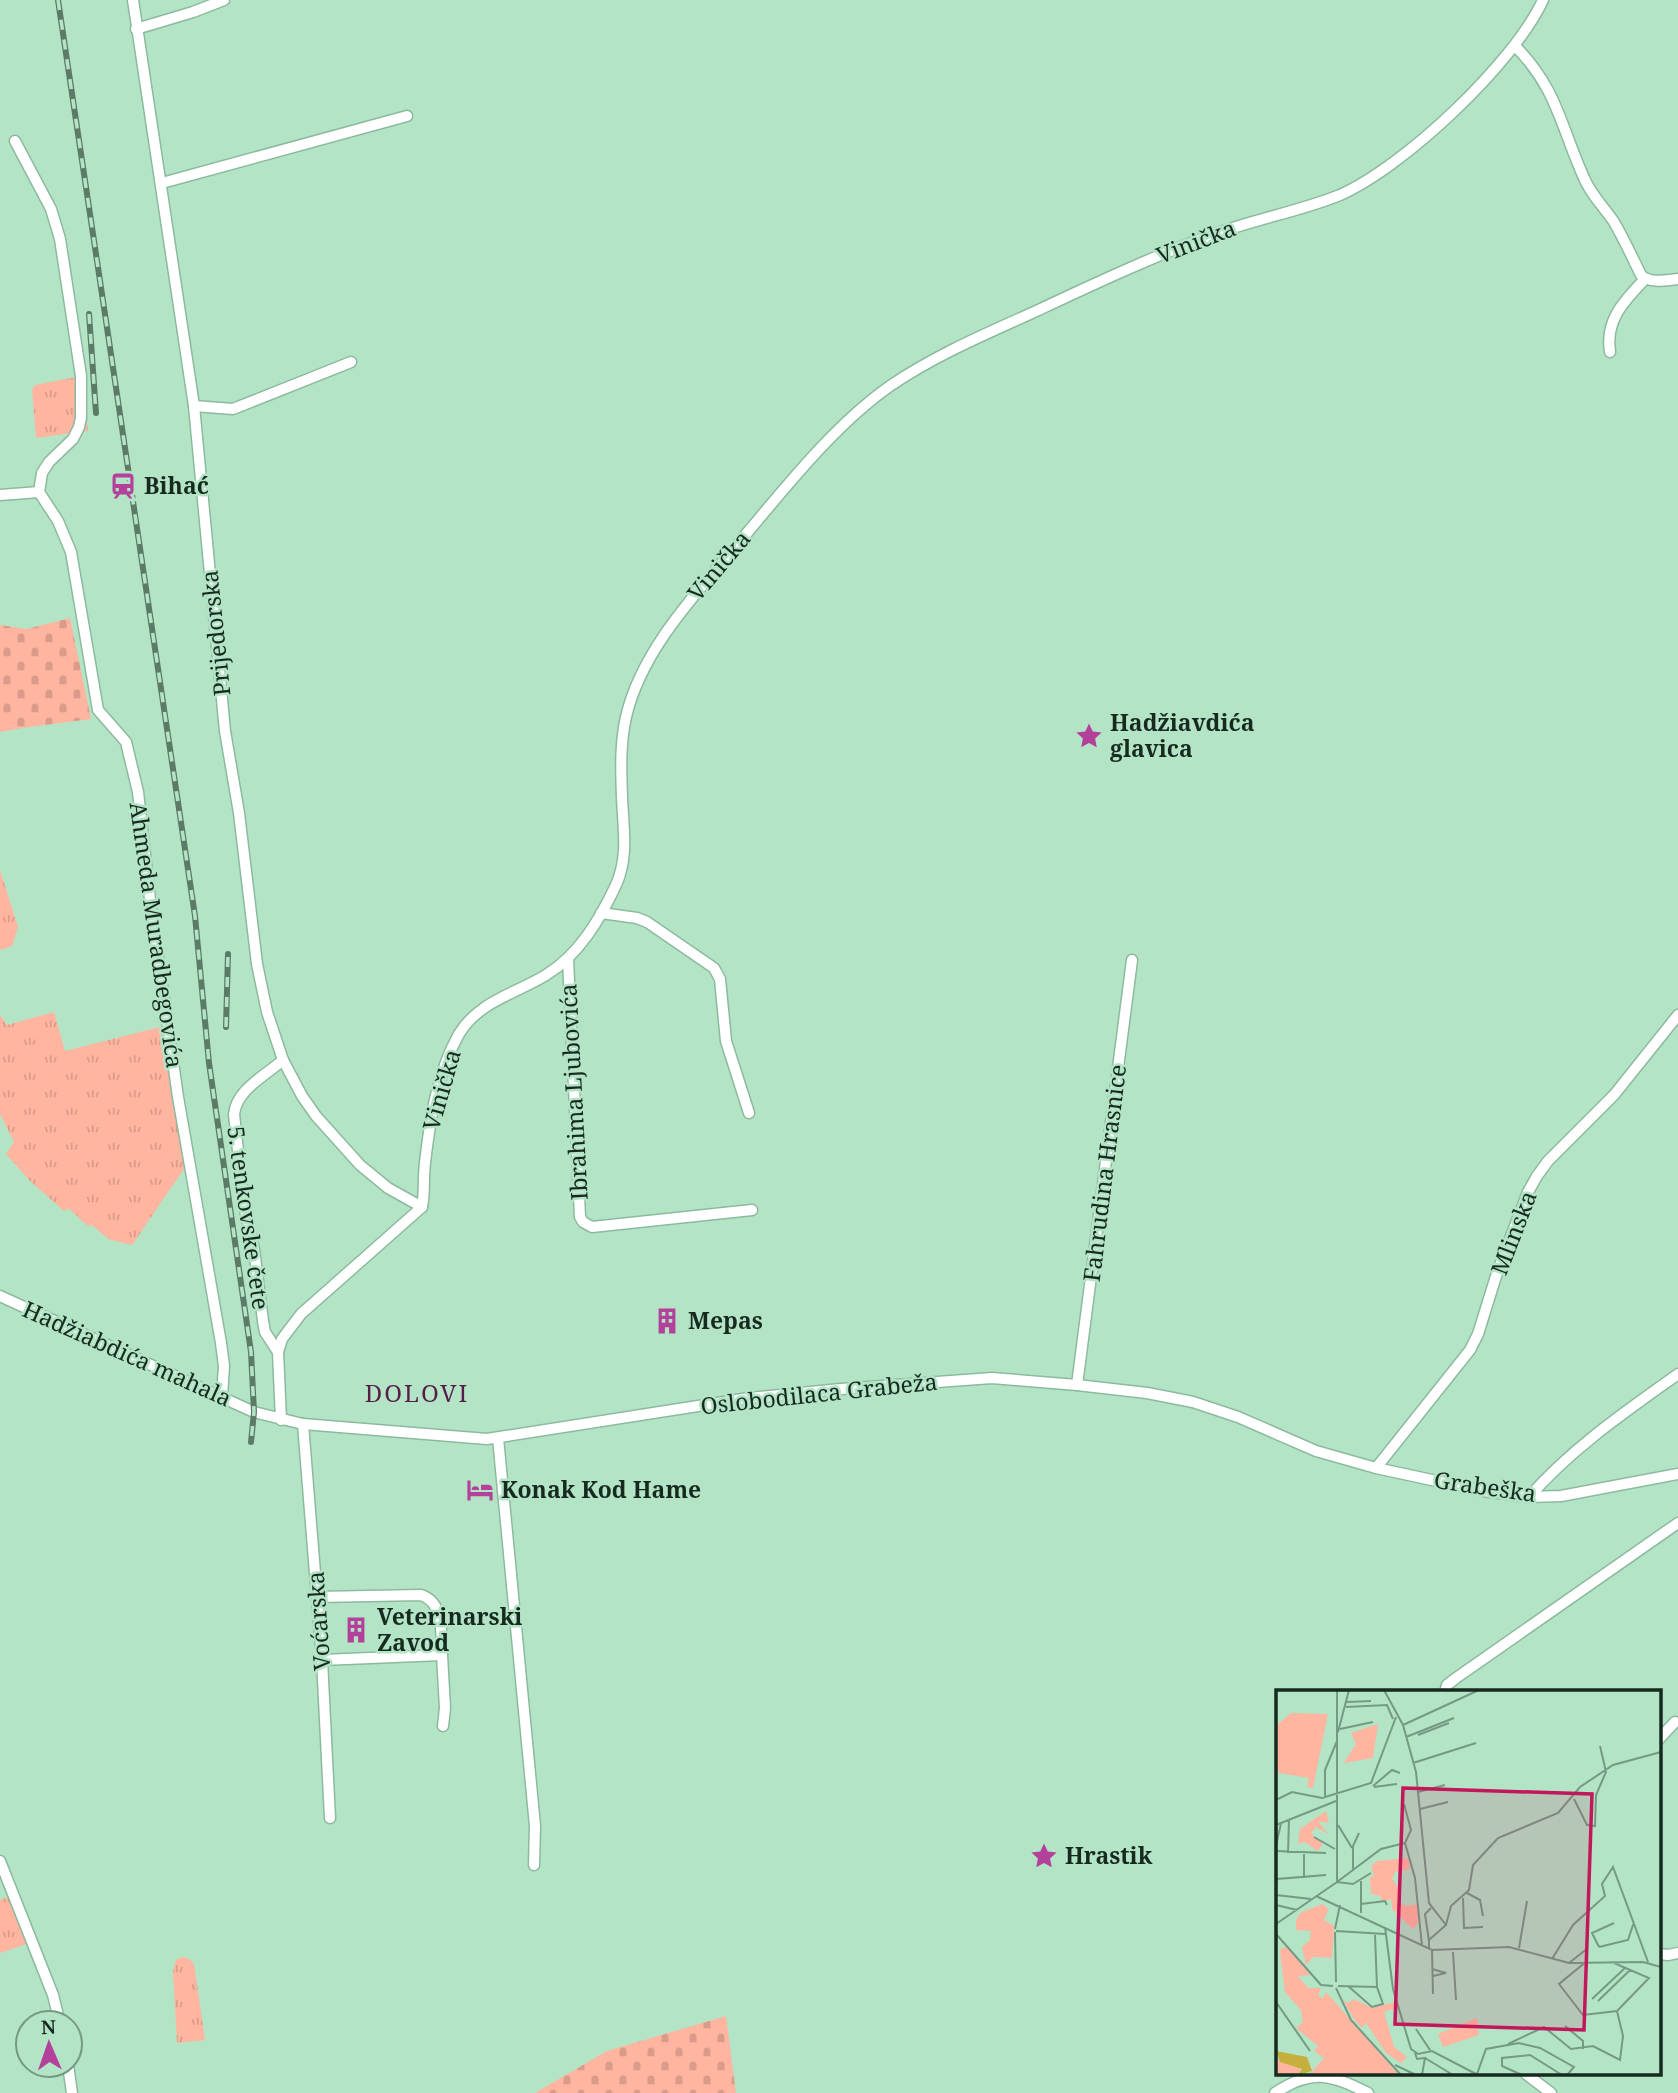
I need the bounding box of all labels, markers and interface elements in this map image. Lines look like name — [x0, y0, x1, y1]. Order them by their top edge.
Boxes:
street label: Vinička — [1151, 211, 1240, 271]
place label: Bihać — [144, 469, 209, 501]
station icon: Bihać — [108, 471, 138, 501]
street label: Vinička — [679, 523, 757, 607]
street label: Prijedorska — [192, 569, 238, 698]
place label: Hadžiavdića glavica — [1110, 706, 1255, 764]
place icon: Hadžiavdića glavica — [1074, 721, 1104, 751]
street label: Ahmeda Muradbegovića — [122, 800, 192, 1070]
street label: Ibrahima Ljubovića — [551, 983, 595, 1201]
street label: Vinička — [414, 1046, 468, 1134]
street label: Fahrudina Hrasnice — [1075, 1062, 1133, 1283]
street label: 5. tenkovske čete — [220, 1124, 278, 1312]
street label: Mlinska — [1482, 1186, 1544, 1279]
street label: Hadžiabdića mahala — [18, 1293, 237, 1414]
place label: Mepas — [688, 1304, 763, 1336]
building icon: Mepas — [652, 1306, 682, 1336]
street label: Oslobodilaca Grabeža — [699, 1365, 939, 1421]
district label: DOLOVI — [365, 1376, 469, 1409]
street label: Grabeška — [1432, 1463, 1538, 1509]
place label: Konak Kod Hame — [501, 1473, 701, 1505]
hotel icon: Konak Kod Hame — [465, 1475, 495, 1505]
street label: Voćarska — [299, 1570, 337, 1672]
place label: Veterinarski Zavod — [377, 1600, 522, 1658]
building icon: Veterinarski Zavod — [341, 1615, 371, 1645]
inset map — [1276, 1690, 1660, 2076]
place label: Hrastik — [1065, 1839, 1153, 1871]
place icon: Hrastik — [1029, 1841, 1059, 1871]
north arrow — [14, 2009, 84, 2079]
text: N — [40, 2014, 56, 2040]

